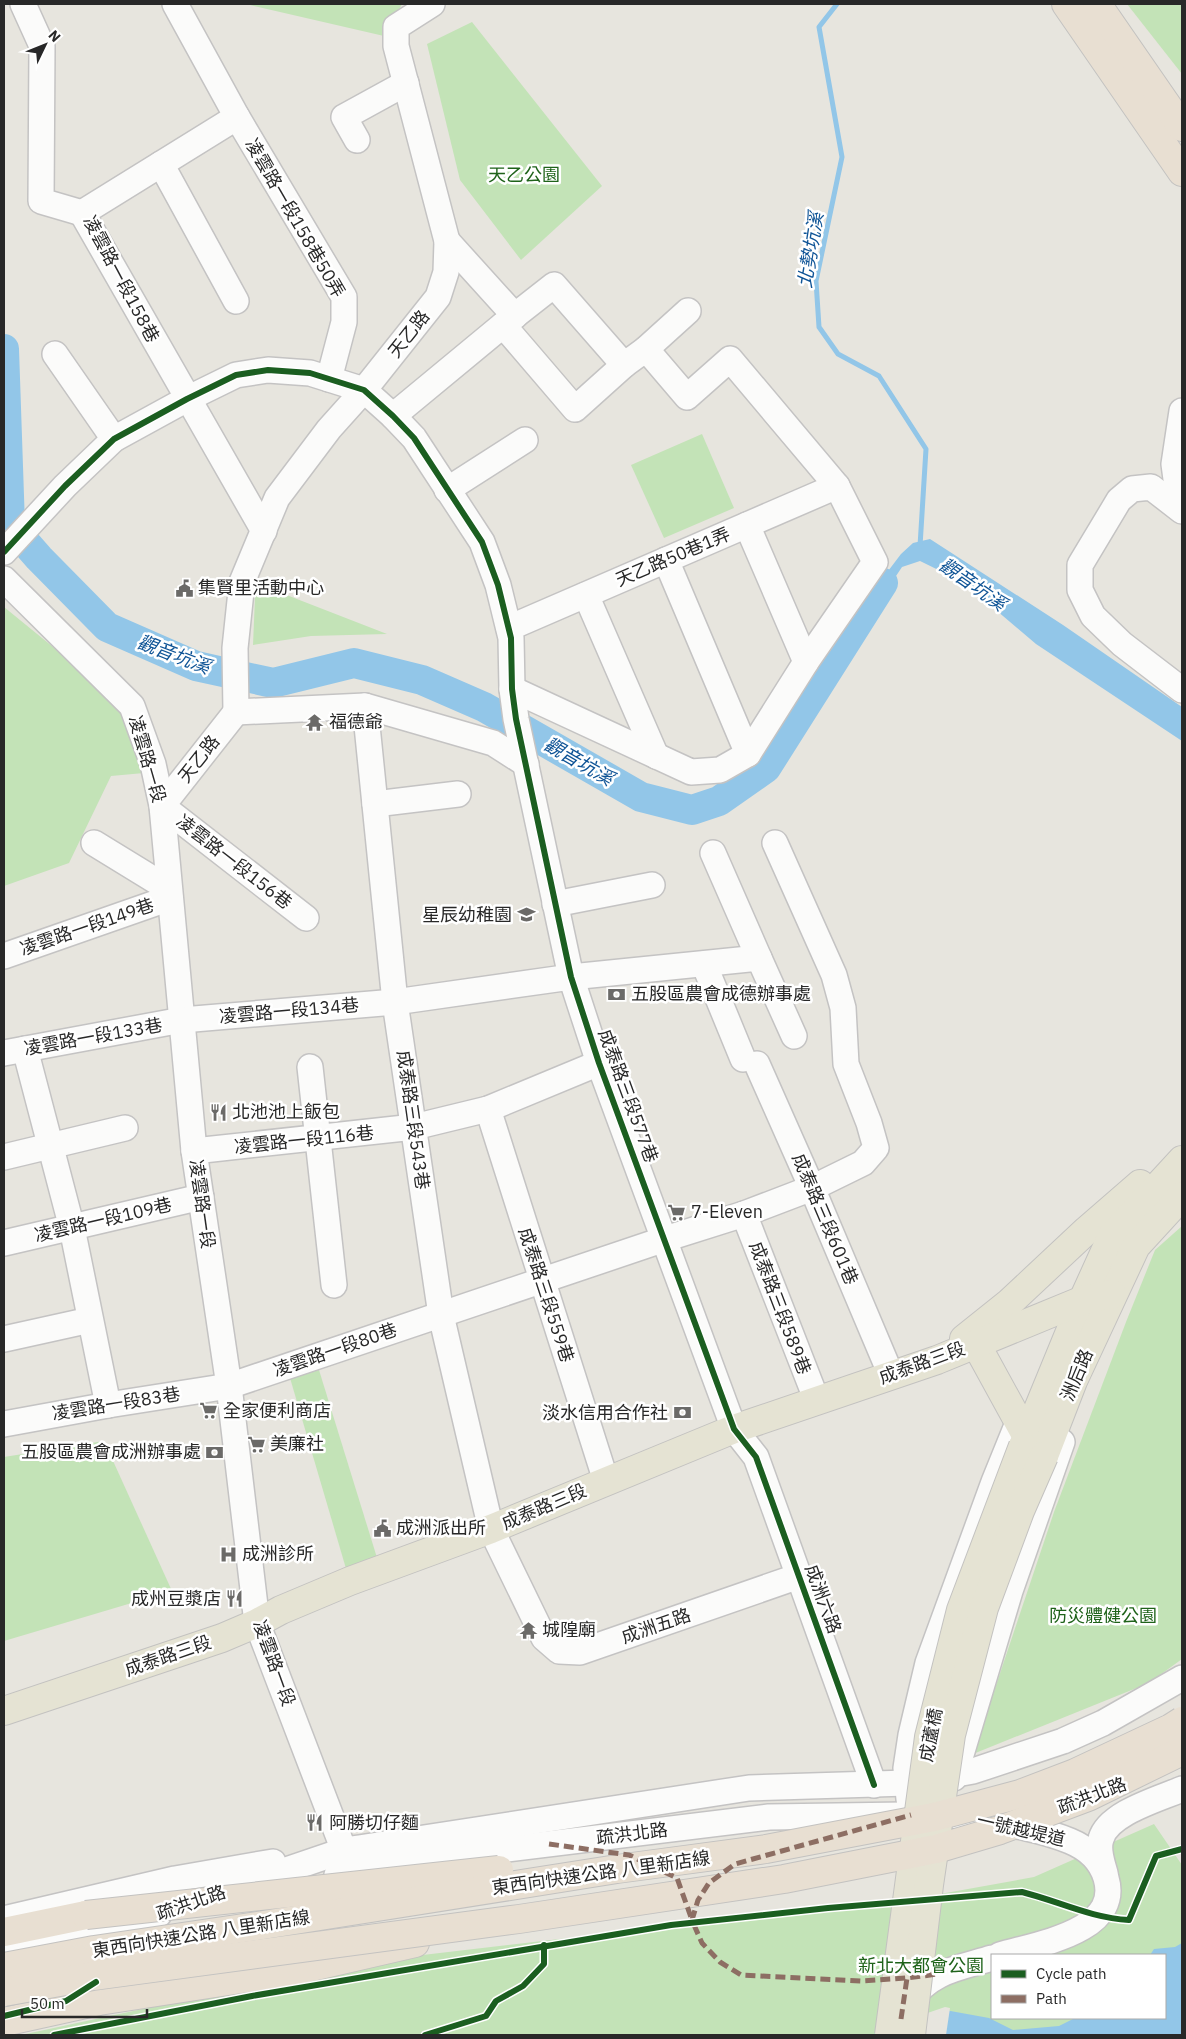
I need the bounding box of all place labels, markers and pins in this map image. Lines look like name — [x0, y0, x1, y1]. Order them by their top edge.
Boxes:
place label: 集賢里活動中心 — [198, 576, 324, 599]
public building icon: 集賢里活動中心 — [174, 578, 194, 598]
place label: 福德爺 — [329, 710, 383, 733]
temple icon: 福德爺 — [305, 712, 325, 732]
place label: 星辰幼稚園 — [422, 903, 512, 926]
school or university icon: 星辰幼稚園 — [516, 905, 536, 925]
place label: 五股區農會成德辦事處 — [631, 982, 811, 1005]
bank icon: 五股區農會成德辦事處 — [607, 984, 627, 1004]
place label: 北池池上飯包 — [232, 1100, 340, 1123]
restaurant icon: 北池池上飯包 — [208, 1102, 228, 1122]
place label: 7-Eleven — [691, 1200, 763, 1223]
supermarket icon: 7-Eleven — [667, 1202, 687, 1222]
place label: 全家便利商店 — [223, 1399, 331, 1422]
supermarket icon: 全家便利商店 — [199, 1401, 219, 1421]
place label: 淡水信用合作社 — [542, 1401, 668, 1424]
bank icon: 淡水信用合作社 — [672, 1403, 692, 1423]
place label: 美廉社 — [270, 1432, 324, 1455]
supermarket icon: 美廉社 — [246, 1434, 266, 1454]
place label: 五股區農會成洲辦事處 — [21, 1440, 201, 1463]
bank icon: 五股區農會成洲辦事處 — [205, 1442, 225, 1462]
place label: 成洲派出所 — [396, 1516, 486, 1539]
public building icon: 成洲派出所 — [372, 1518, 392, 1538]
place label: 成洲診所 — [242, 1542, 314, 1565]
hospital icon: 成洲診所 — [218, 1544, 238, 1564]
place label: 成州豆漿店 — [131, 1587, 221, 1610]
restaurant icon: 成州豆漿店 — [225, 1589, 245, 1609]
place label: 城隍廟 — [542, 1618, 596, 1641]
temple icon: 城隍廟 — [518, 1620, 538, 1640]
place label: 阿勝切仔麵 — [329, 1811, 419, 1834]
restaurant icon: 阿勝切仔麵 — [305, 1813, 325, 1833]

